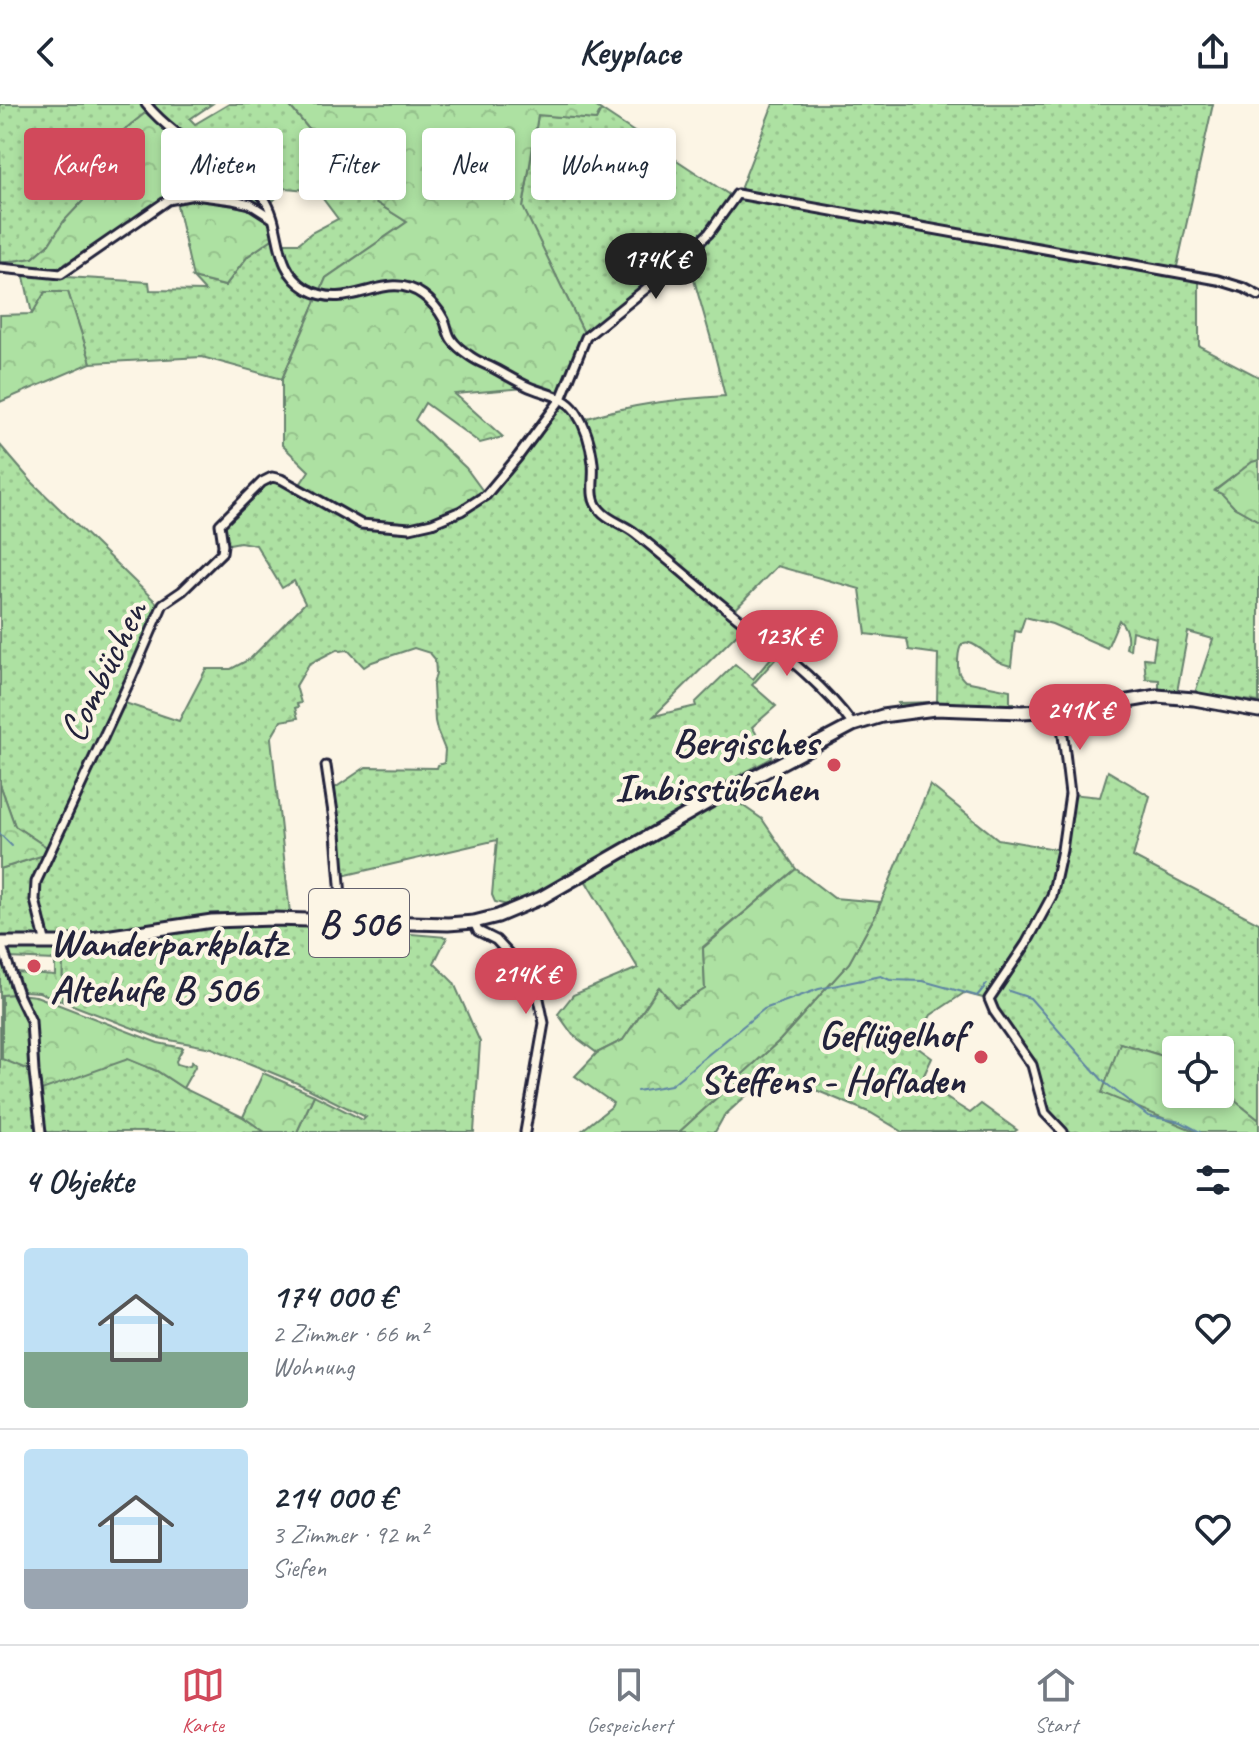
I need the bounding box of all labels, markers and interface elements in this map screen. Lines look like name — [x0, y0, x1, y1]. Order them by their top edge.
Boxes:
text: Keyplace — [579, 29, 680, 75]
icon: back — [24, 30, 68, 74]
icon: share — [1191, 30, 1235, 74]
chip: Kaufen — [24, 128, 145, 200]
chip: Mieten — [161, 128, 283, 200]
chip: Filter — [299, 128, 406, 200]
chip: Neu — [422, 128, 515, 200]
chip: Wohnung — [531, 128, 676, 200]
pin: 174K € — [591, 233, 721, 301]
text: 174K € — [623, 242, 689, 275]
street label: Combüchen — [47, 590, 159, 750]
pin: 123K € — [722, 610, 852, 678]
text: 123K € — [754, 619, 820, 652]
pin: 241K € — [1015, 684, 1145, 752]
text: 241K € — [1047, 693, 1113, 726]
place label: Bergisches Imbisstübchen — [615, 717, 822, 813]
marker: Bergisches Imbisstübchen — [825, 756, 843, 774]
road number: B 506 — [309, 889, 409, 957]
place label: Wanderparkplatz Altehufe B 506 — [50, 918, 290, 1014]
pin: 214K € — [461, 948, 591, 1016]
marker: Wanderparkplatz Altehufe B 506 — [25, 957, 43, 975]
text: 214K € — [493, 957, 559, 990]
place label: Geflügelhof Steffens - Hofladen — [700, 1009, 974, 1105]
map controls — [1162, 1036, 1234, 1108]
button: locate — [1162, 1036, 1234, 1108]
marker: Geflügelhof Steffens - Hofladen — [972, 1048, 990, 1066]
icon: filters — [1191, 1158, 1235, 1202]
text: 4 Objekte — [24, 1159, 134, 1202]
text: 174 000 € — [272, 1274, 395, 1317]
icon: home — [88, 1280, 184, 1376]
icon: heart — [1191, 1306, 1235, 1350]
text: 2 Zimmer · 66 m² — [272, 1317, 427, 1350]
text: Wohnung — [272, 1350, 354, 1383]
text: 214 000 € — [272, 1475, 396, 1518]
icon: home — [88, 1481, 184, 1577]
icon: heart — [1191, 1507, 1235, 1551]
text: 3 Zimmer · 92 m² — [272, 1518, 427, 1551]
text: Siefen — [272, 1551, 326, 1584]
tab: Karte — [181, 1663, 225, 1739]
tab: Gespeichert — [587, 1663, 672, 1739]
tab: Start — [1034, 1663, 1078, 1739]

